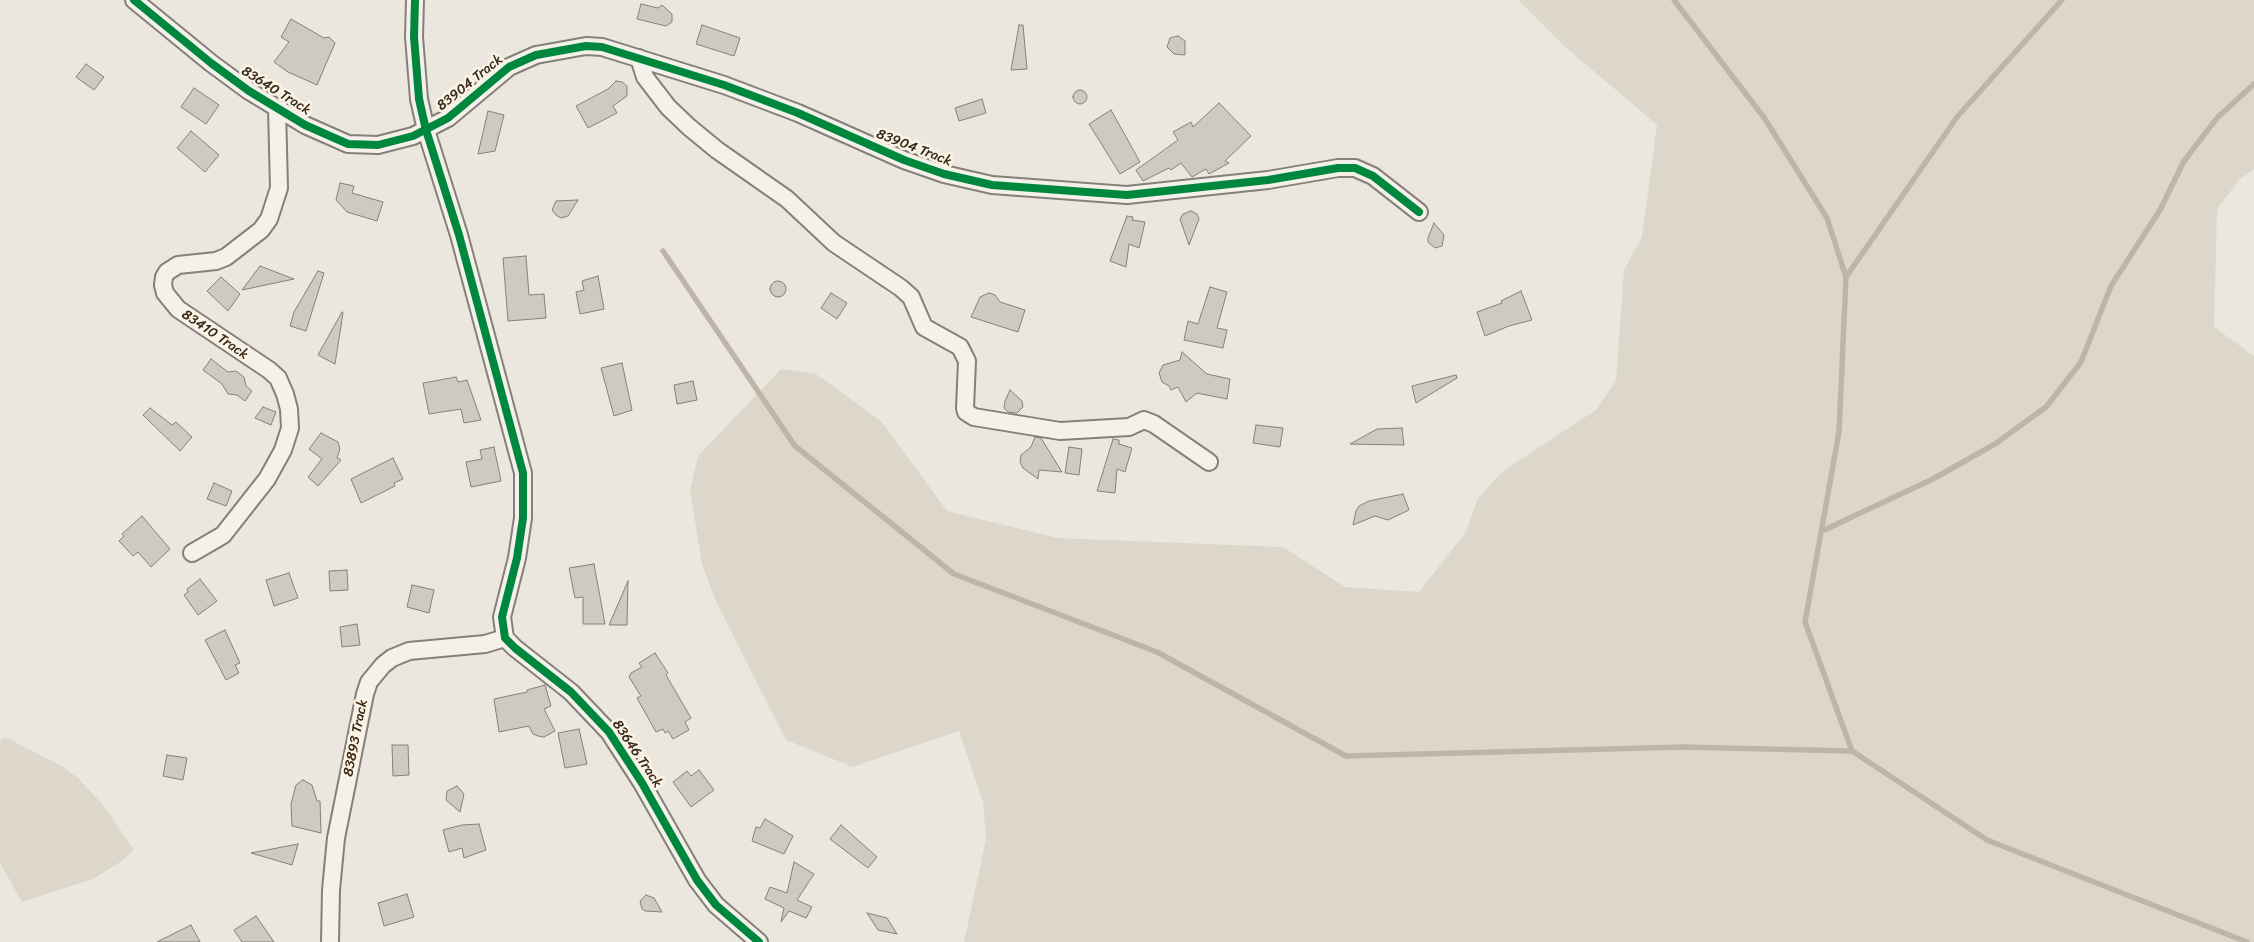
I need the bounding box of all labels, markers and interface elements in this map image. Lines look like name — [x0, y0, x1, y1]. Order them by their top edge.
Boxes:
street label: 83904 Track — [434, 51, 506, 115]
street label: 83640 Track — [238, 63, 314, 119]
street label: 83904 Track — [874, 126, 954, 170]
street label: 83410 Track — [178, 306, 252, 364]
street label: 83893 Track — [340, 698, 372, 778]
street label: 83646 Track — [608, 717, 666, 791]

